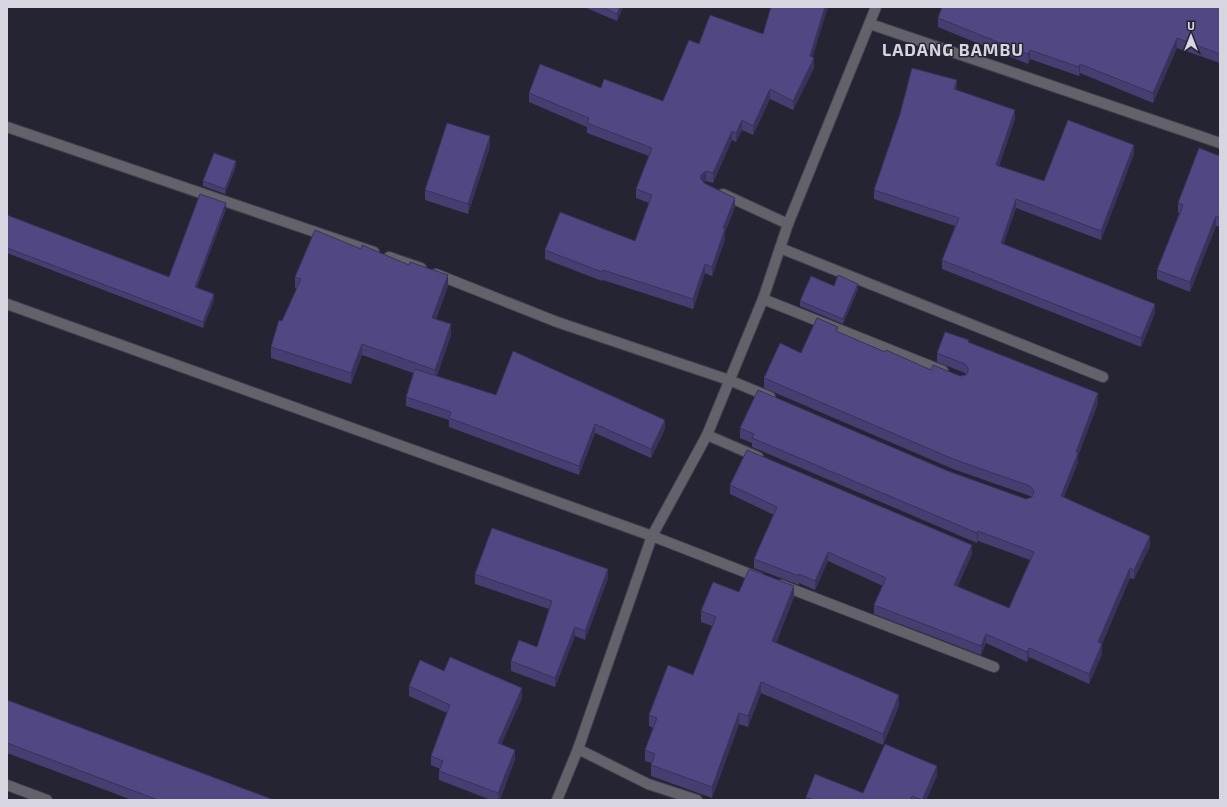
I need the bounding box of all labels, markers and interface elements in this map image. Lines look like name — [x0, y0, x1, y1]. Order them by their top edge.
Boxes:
north arrow — [1171, 16, 1211, 56]
text: U — [1187, 19, 1195, 32]
district label: LADANG BAMBU — [882, 39, 1024, 59]

